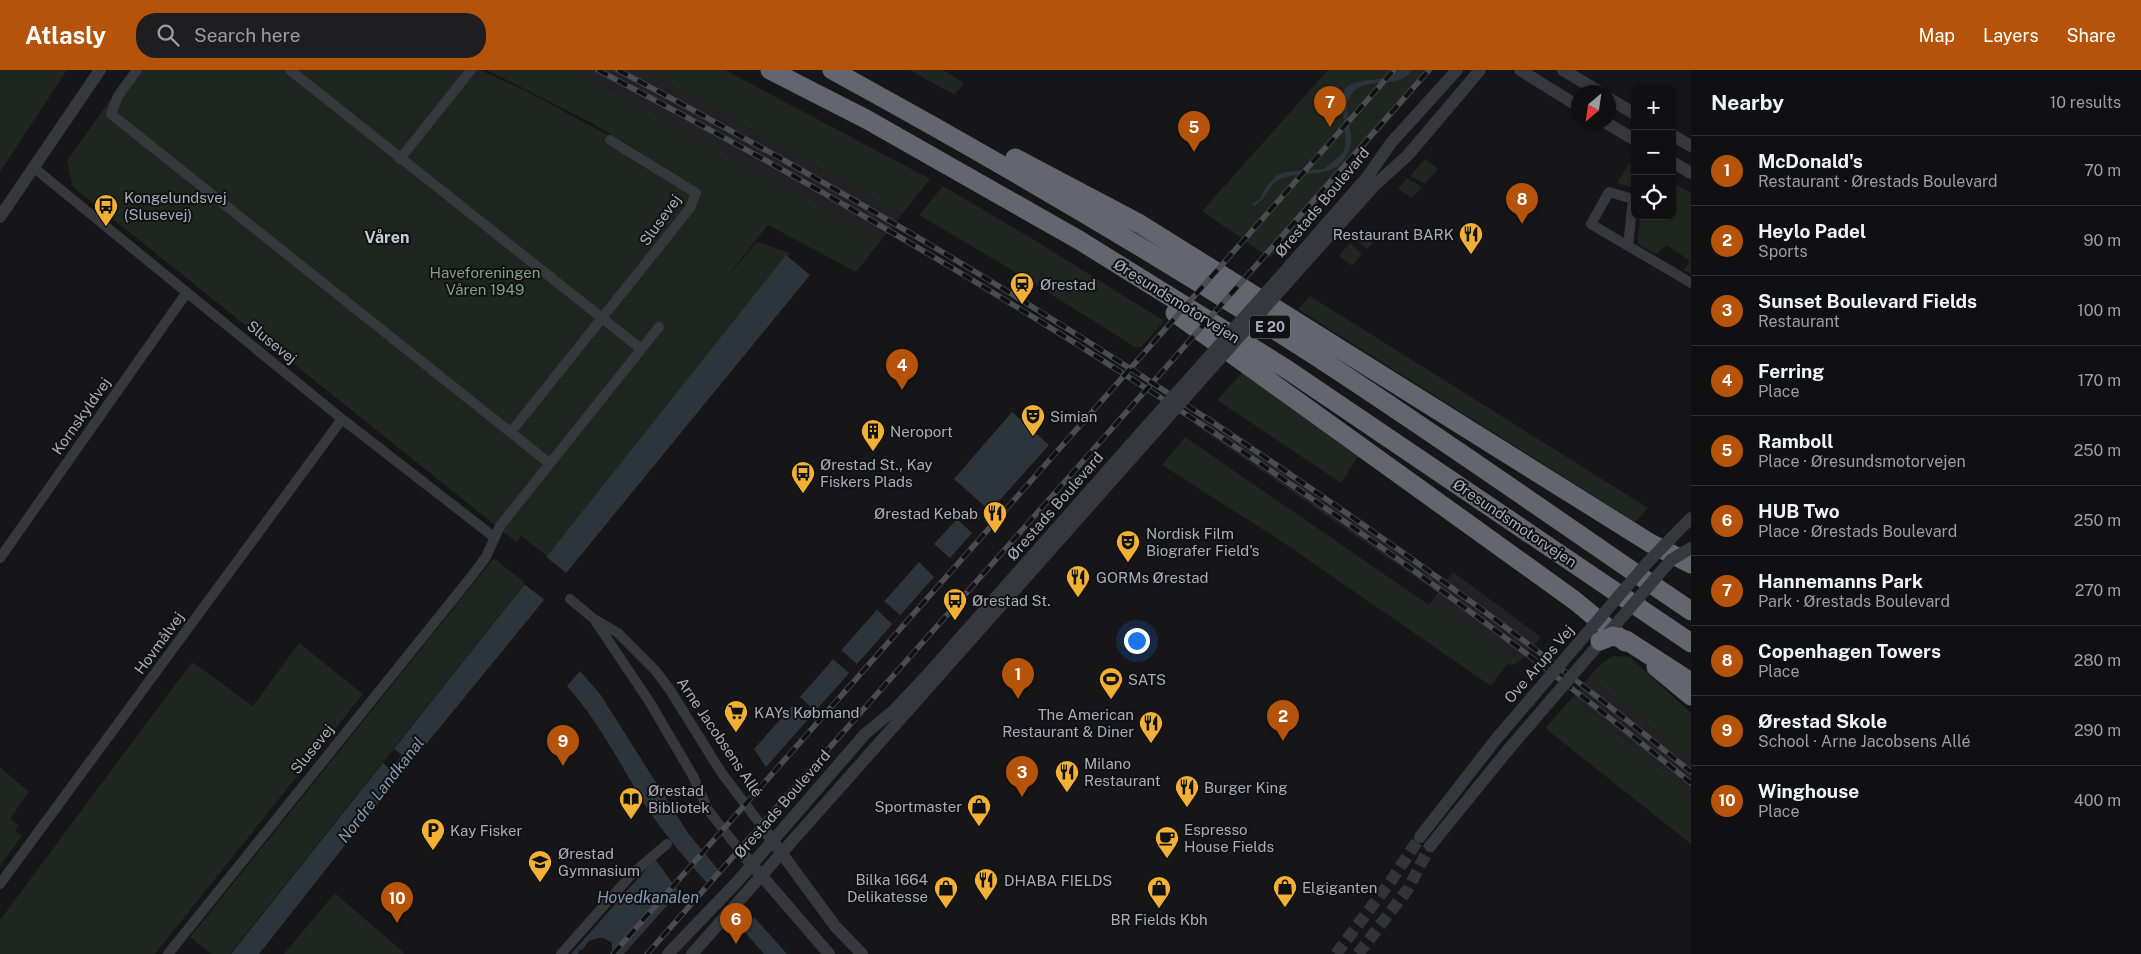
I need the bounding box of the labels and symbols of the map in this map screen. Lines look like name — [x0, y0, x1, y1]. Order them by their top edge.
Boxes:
north arrow — [1571, 85, 1616, 130]
pin: 7 — [1314, 86, 1346, 127]
pin: 5 — [1178, 111, 1210, 152]
street label: Ørestads Boulevard — [1271, 144, 1373, 260]
pin: 8 — [1506, 183, 1538, 224]
place label: Kongelundsvej (Slusevej) — [124, 189, 227, 223]
street label: Slusevej — [636, 191, 684, 249]
bus stop icon: Kongelundsvej (Slusevej) — [93, 193, 119, 227]
restaurant icon: Restaurant BARK — [1458, 221, 1484, 255]
place label: Restaurant BARK — [1333, 226, 1454, 243]
district label: Våren — [365, 228, 409, 247]
street label: Øresundsmotorvejen — [1111, 255, 1243, 347]
park label: Haveforeningen Våren 1949 — [429, 264, 541, 298]
station icon: Ørestad — [1009, 271, 1035, 305]
place label: Ørestad — [1040, 276, 1096, 293]
road number: E 20 — [1250, 316, 1290, 338]
street label: Slusevej — [244, 317, 300, 367]
pin: 4 — [886, 349, 918, 390]
street label: Kornskyldvej — [48, 374, 114, 458]
theatre icon: Simian — [1020, 403, 1046, 437]
place label: Simian — [1050, 408, 1098, 425]
building icon: Neroport — [860, 418, 886, 452]
place label: Neroport — [890, 423, 953, 440]
street label: Ørestads Boulevard — [1004, 449, 1106, 563]
place label: Ørestad St., Kay Fiskers Plads — [820, 456, 933, 490]
bus stop icon: Ørestad St., Kay Fiskers Plads — [790, 460, 816, 494]
street label: Øresundsmotorvejen — [1450, 475, 1580, 571]
restaurant icon: Ørestad Kebab — [982, 500, 1008, 534]
place label: Ørestad Kebab — [874, 505, 978, 522]
place label: Nordisk Film Biografer Field's — [1146, 525, 1259, 559]
theatre icon: Nordisk Film Biografer Field's — [1115, 529, 1141, 563]
restaurant icon: GORMs Ørestad — [1065, 564, 1091, 598]
place label: GORMs Ørestad — [1096, 569, 1209, 586]
bus stop icon: Ørestad St. — [942, 587, 968, 621]
place label: Ørestad St. — [972, 592, 1051, 609]
street label: Hovmålvej — [131, 609, 187, 677]
street label: Ove Arups Vej — [1501, 622, 1577, 706]
your location — [1124, 628, 1150, 654]
pin: 1 — [1002, 658, 1034, 699]
sports icon: SATS — [1098, 666, 1124, 700]
place label: SATS — [1128, 671, 1166, 688]
street label: Arne Jacobsens Allé — [674, 674, 766, 800]
supermarket icon: KAYs Købmand — [723, 699, 749, 733]
pin: 2 — [1267, 700, 1299, 741]
place label: KAYs Købmand — [754, 704, 860, 721]
place label: The American Restaurant & Diner — [1002, 706, 1134, 740]
restaurant icon: The American Restaurant & Diner — [1138, 710, 1164, 744]
street label: Slusevej — [287, 721, 337, 777]
pin: 9 — [547, 725, 579, 766]
water label: Nordre Landkanal — [334, 734, 428, 846]
street label: Ørestads Boulevard — [731, 747, 833, 861]
place label: Milano Restaurant — [1084, 755, 1161, 789]
pin: 3 — [1006, 756, 1038, 797]
restaurant icon: Milano Restaurant — [1054, 759, 1080, 793]
restaurant icon: Burger King — [1174, 774, 1200, 808]
place label: Burger King — [1204, 779, 1288, 796]
place label: Ørestad Bibliotek — [648, 782, 710, 816]
library icon: Ørestad Bibliotek — [618, 786, 644, 820]
shop icon: Sportmaster — [966, 793, 992, 827]
place label: Sportmaster — [874, 798, 962, 815]
parking icon: Kay Fisker — [420, 817, 446, 851]
place label: Espresso House Fields — [1184, 821, 1274, 855]
place label: Kay Fisker — [450, 822, 523, 839]
cafe icon: Espresso House Fields — [1154, 825, 1180, 859]
place label: Ørestad Gymnasium — [558, 845, 640, 879]
school or university icon: Ørestad Gymnasium — [527, 849, 553, 883]
restaurant icon: DHABA FIELDS — [973, 867, 999, 901]
place label: Bilka 1664 Delikatesse — [847, 871, 928, 905]
place label: DHABA FIELDS — [1004, 872, 1112, 889]
shop icon: Elgiganten — [1272, 874, 1298, 908]
shop icon: Bilka 1664 Delikatesse — [933, 875, 959, 909]
shop icon: BR Fields Kbh — [1146, 875, 1172, 909]
place label: Elgiganten — [1302, 879, 1377, 896]
pin: 10 — [381, 882, 413, 923]
water label: Hovedkanalen — [597, 888, 699, 907]
pin: 6 — [720, 903, 752, 944]
place label: BR Fields Kbh — [1110, 911, 1208, 928]

